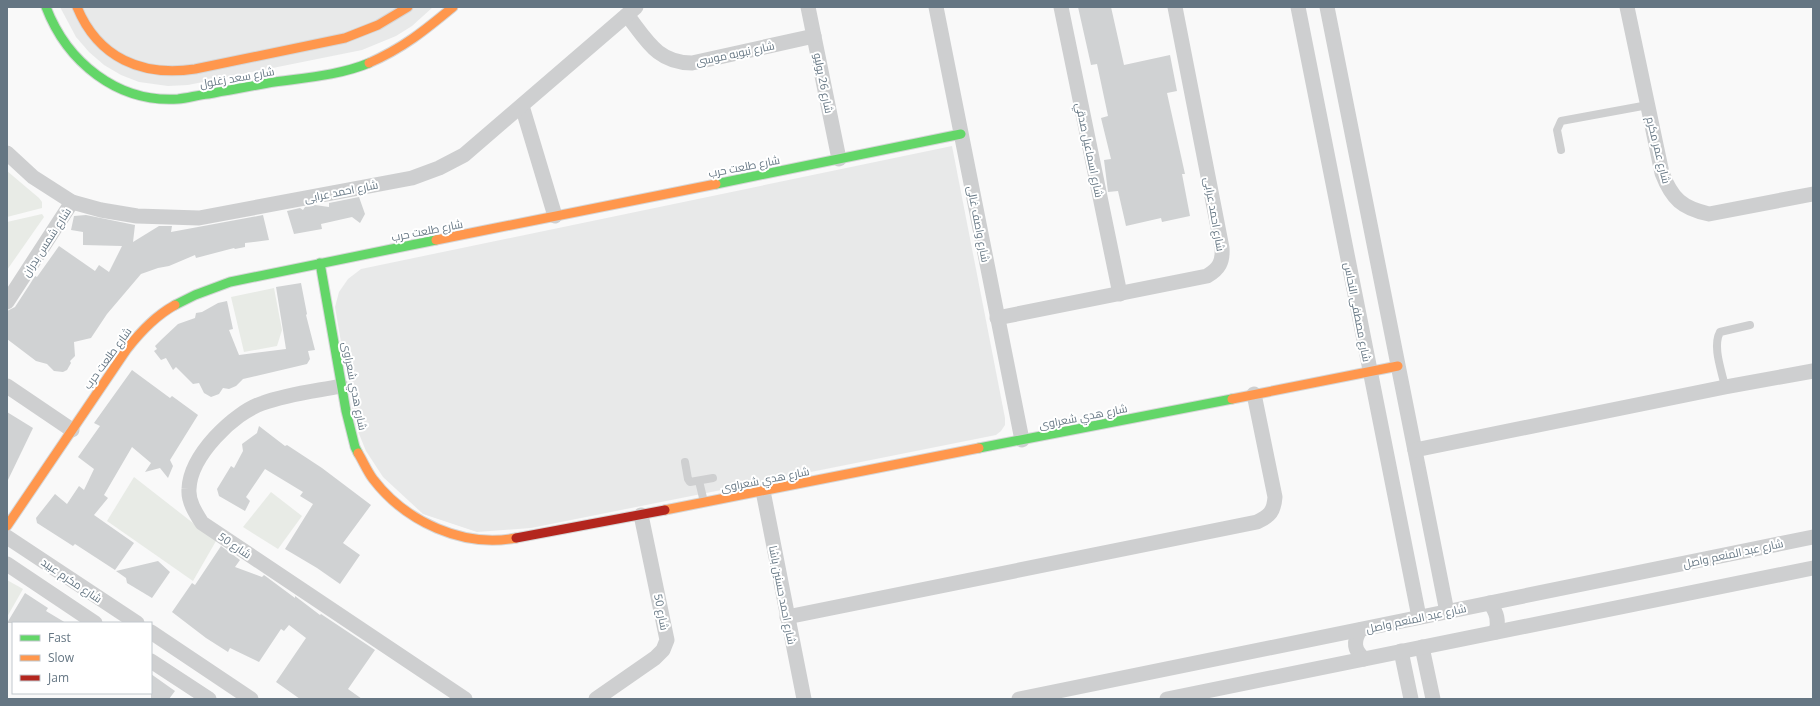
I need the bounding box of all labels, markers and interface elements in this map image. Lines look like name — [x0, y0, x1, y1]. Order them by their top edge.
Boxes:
street label: شارع نبويه موسى — [694, 37, 776, 70]
street label: شارع 26 يوليو — [810, 51, 837, 115]
street label: شارع سعد زغلول — [199, 63, 276, 92]
street label: شارع اسماعيل صدقي — [1071, 101, 1107, 199]
street label: شارع عمر مكرم — [1642, 115, 1675, 185]
street label: شارع طلعت حرب — [707, 152, 781, 181]
street label: شارع احمد عرابى — [303, 176, 379, 206]
street label: شارع احمد عرابى — [1200, 176, 1229, 252]
street label: شارع واصف غالى — [963, 184, 994, 264]
street label: شارع شمس بدران — [18, 205, 75, 280]
street label: شارع طلعت حرب — [390, 216, 464, 245]
street label: شارع مصطفى النحاس — [1340, 261, 1375, 363]
street label: شارع طلعت حرب — [80, 324, 135, 392]
street label: شارع هدي شعراوى — [337, 341, 371, 432]
street label: شارع هدي شعراوى — [1038, 400, 1129, 434]
street label: شارع هدي شعراوى — [720, 463, 811, 497]
street label: شارع 50 — [215, 529, 254, 562]
street label: شارع عبد المنعم واصل — [1682, 535, 1785, 572]
street label: شارع احمد حسنين باشا — [765, 544, 800, 646]
street label: شارع مكرم عبيد — [38, 554, 105, 607]
street label: شارع 50 — [650, 593, 673, 632]
street label: شارع عبد المنعم واصل — [1365, 600, 1468, 637]
legend — [12, 622, 152, 694]
text: Fast — [48, 629, 71, 646]
text: Slow — [48, 649, 75, 666]
text: Jam — [47, 669, 69, 686]

